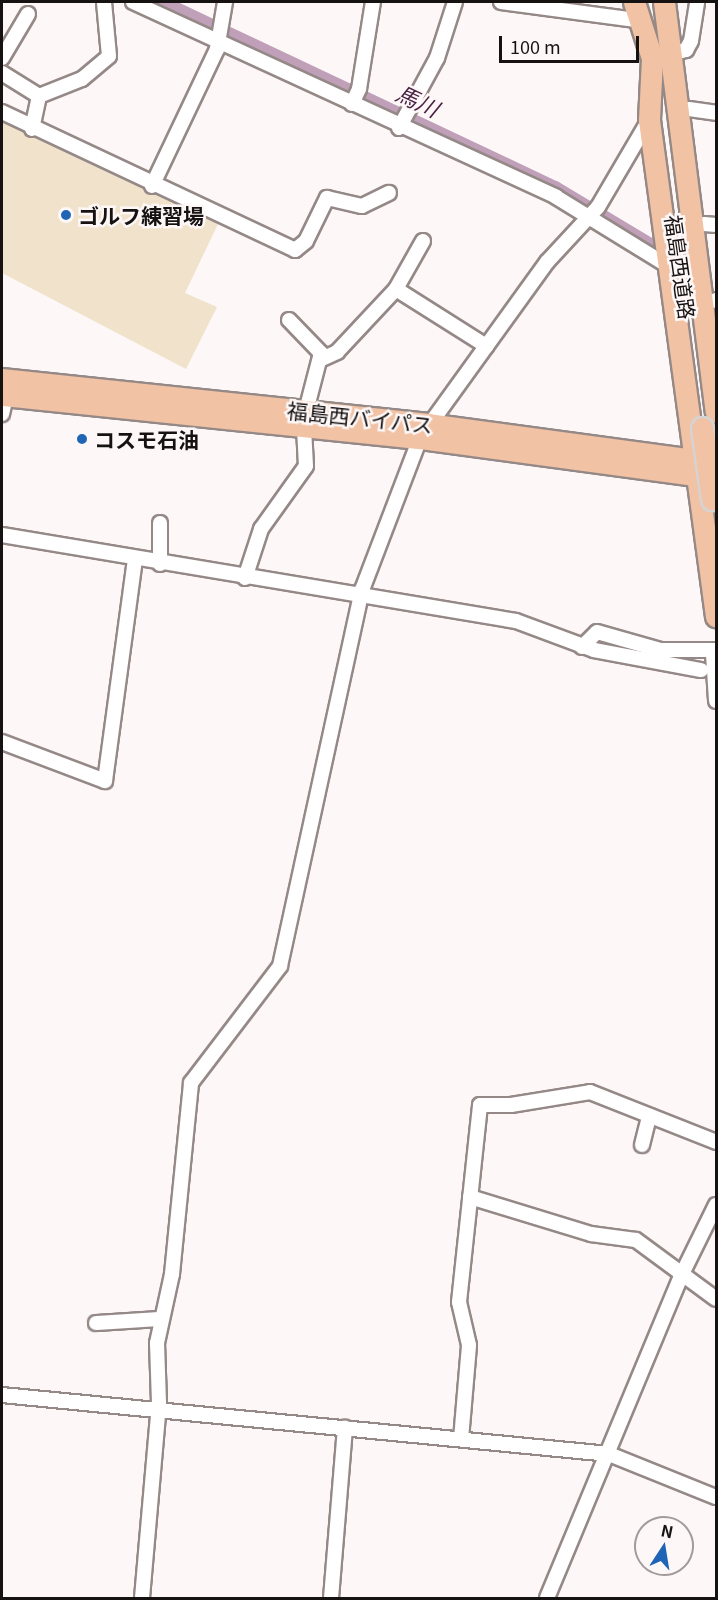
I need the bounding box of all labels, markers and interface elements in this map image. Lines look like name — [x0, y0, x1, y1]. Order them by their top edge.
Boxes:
scale bar — [502, 24, 642, 62]
text: 100 m — [510, 33, 561, 59]
water label: 馬川 — [392, 79, 444, 121]
place label: ゴルフ練習場 — [78, 202, 204, 228]
marker: ゴルフ練習場 — [59, 208, 73, 222]
street label: 福島西道路 — [661, 213, 701, 321]
street label: 福島西バイパス — [286, 397, 434, 437]
place label: コスモ石油 — [94, 426, 199, 452]
marker: コスモ石油 — [75, 432, 89, 446]
north arrow — [634, 1516, 694, 1576]
text: N — [659, 1517, 676, 1543]

